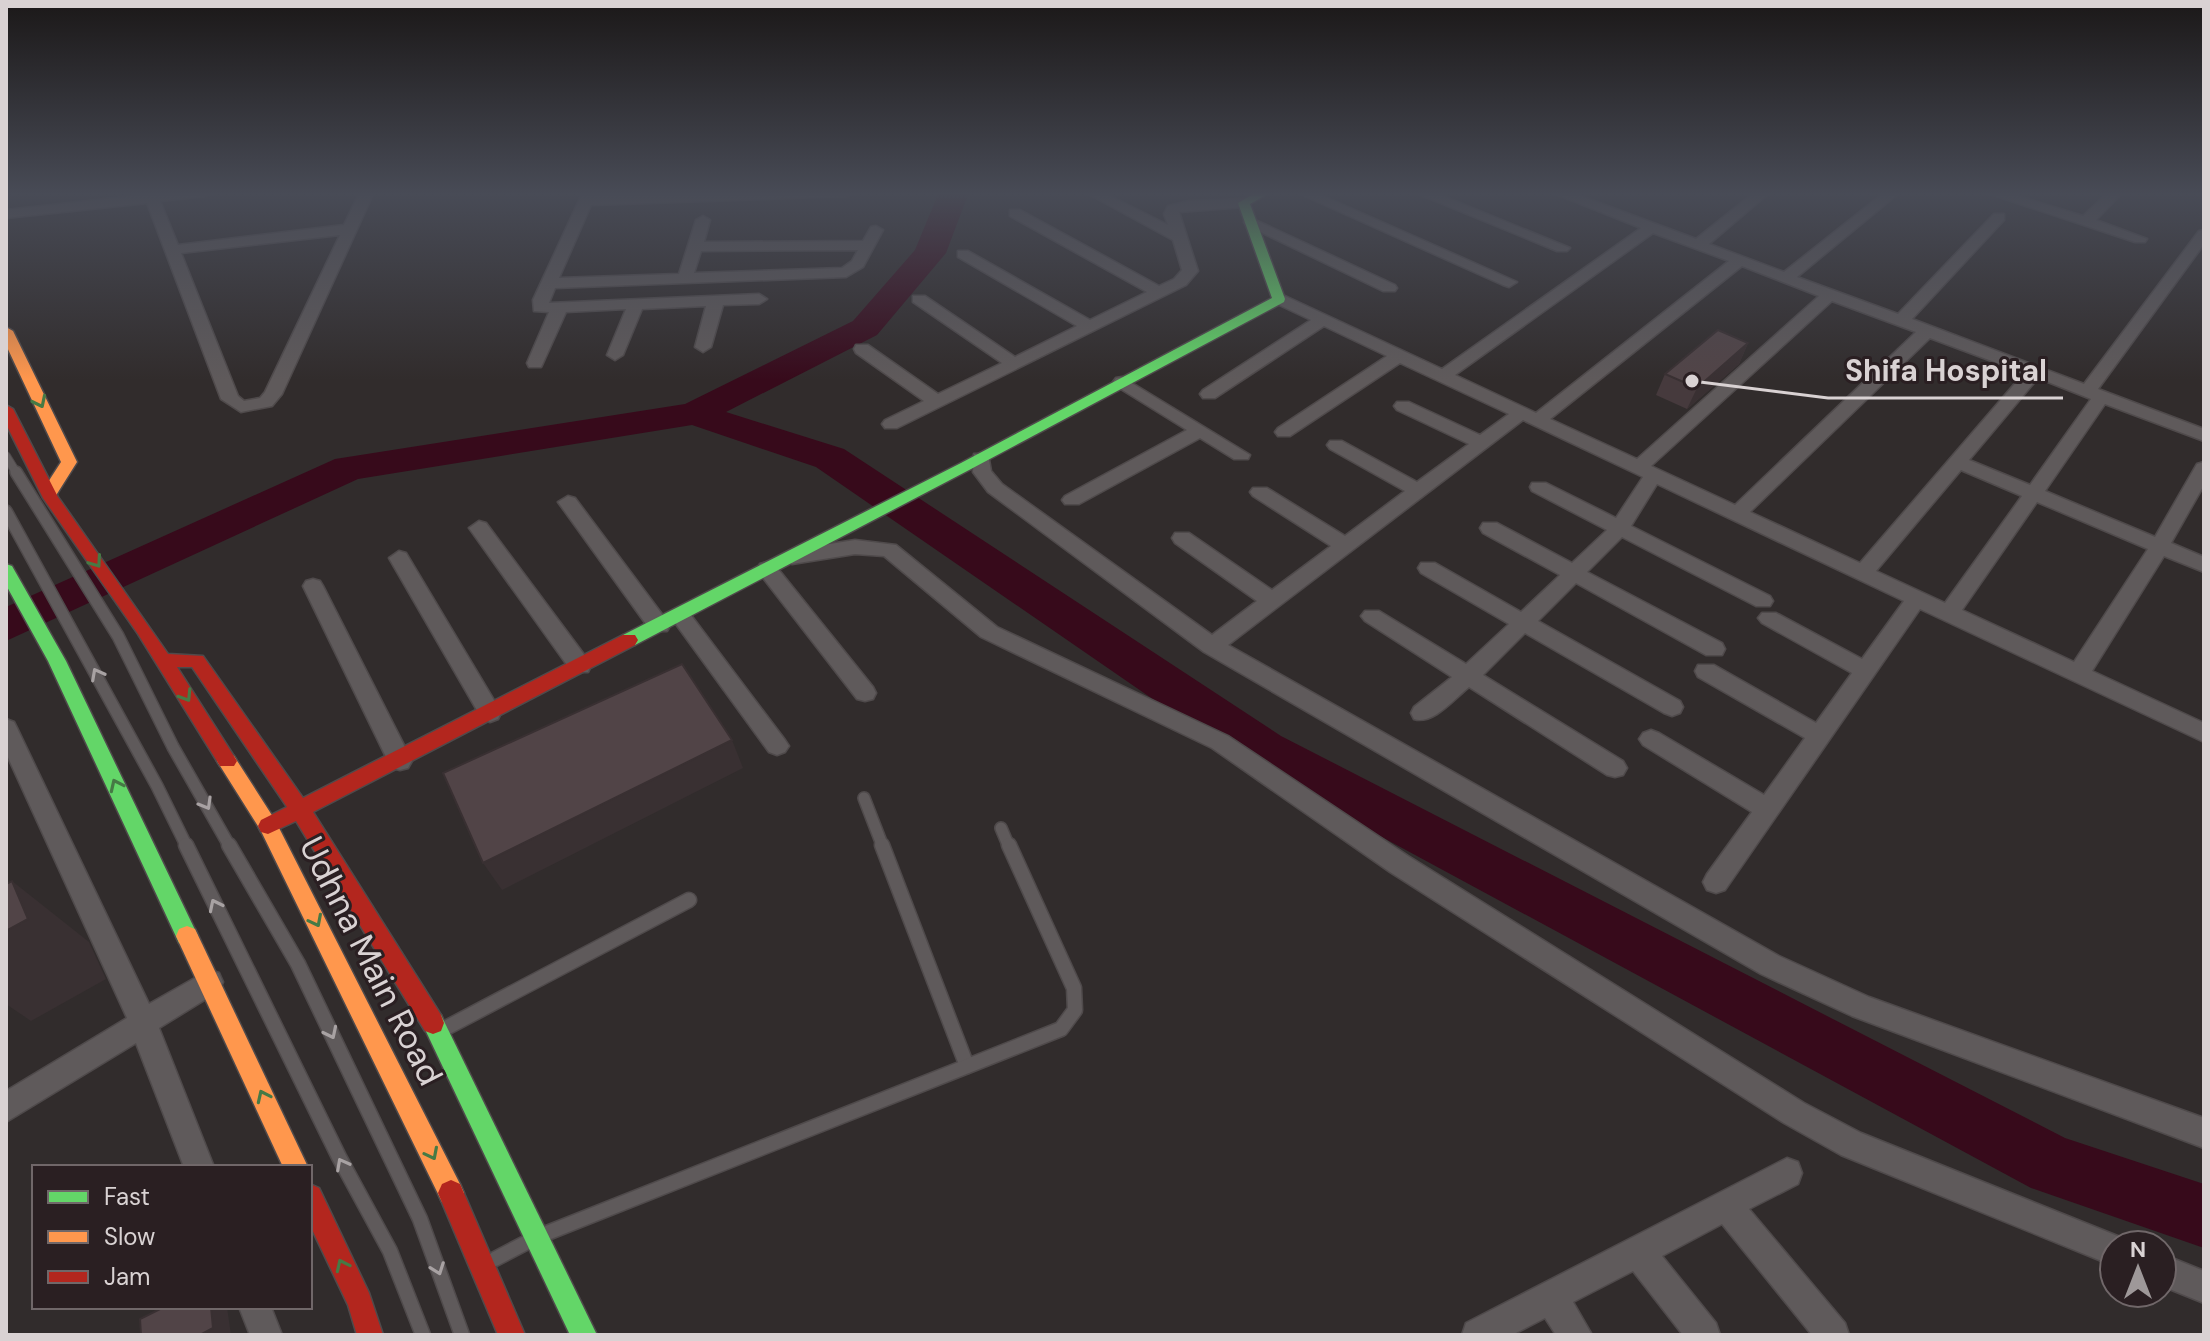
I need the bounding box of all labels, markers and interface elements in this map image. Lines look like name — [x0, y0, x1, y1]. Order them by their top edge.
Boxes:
callout: Shifa Hospital — [1828, 344, 2063, 398]
text: Shifa Hospital — [1845, 351, 2047, 390]
one-way arrow — [30, 393, 46, 408]
one-way arrow — [86, 553, 101, 567]
one-way arrow — [91, 667, 106, 682]
one-way arrow — [176, 687, 191, 702]
one-way arrow — [110, 779, 126, 794]
one-way arrow — [196, 795, 212, 810]
street label: Udhna Main Road — [289, 829, 453, 1093]
one-way arrow — [209, 899, 225, 914]
one-way arrow — [306, 913, 321, 928]
one-way arrow — [321, 1024, 337, 1039]
one-way arrow — [257, 1090, 273, 1105]
one-way arrow — [422, 1145, 438, 1160]
one-way arrow — [337, 1157, 352, 1172]
legend — [32, 1165, 312, 1309]
text: Fast — [104, 1181, 150, 1212]
text: Slow — [104, 1221, 155, 1252]
north arrow — [2098, 1229, 2178, 1309]
text: N — [2130, 1235, 2146, 1264]
one-way arrow — [336, 1259, 352, 1273]
text: Jam — [104, 1261, 150, 1292]
one-way arrow — [428, 1261, 444, 1275]

